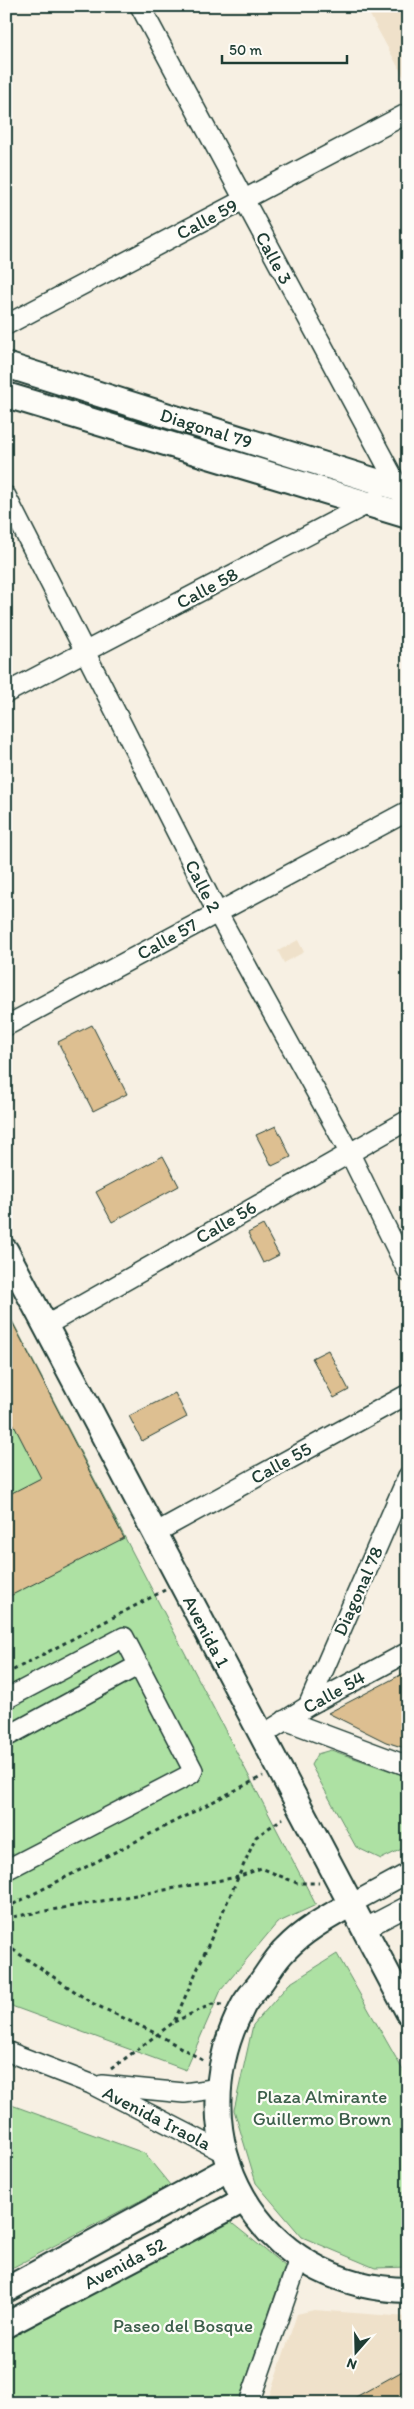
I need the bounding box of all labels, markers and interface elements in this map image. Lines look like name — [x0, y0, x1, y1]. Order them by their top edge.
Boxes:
scale bar — [222, 32, 346, 64]
text: 50 m — [229, 41, 262, 59]
street label: Calle 59 — [172, 193, 242, 245]
street label: Calle 3 — [251, 228, 297, 288]
street label: Diagonal 79 — [157, 403, 255, 453]
street label: Calle 58 — [172, 562, 242, 614]
street label: Calle 2 — [180, 856, 226, 916]
street label: Calle 57 — [133, 913, 201, 965]
street label: Calle 56 — [192, 1195, 260, 1249]
street label: Calle 55 — [247, 1437, 316, 1489]
street label: Diagonal 78 — [328, 1543, 388, 1639]
street label: Avenida 1 — [178, 1591, 235, 1671]
street label: Calle 54 — [299, 1666, 369, 1718]
street label: Avenida Iraola — [99, 2081, 215, 2155]
park label: Plaza Almirante Guillermo Brown — [253, 2085, 392, 2130]
street label: Avenida 52 — [80, 2232, 170, 2294]
park label: Paseo del Bosque — [113, 2314, 253, 2337]
north arrow — [332, 2326, 382, 2376]
text: N — [344, 2354, 359, 2373]

